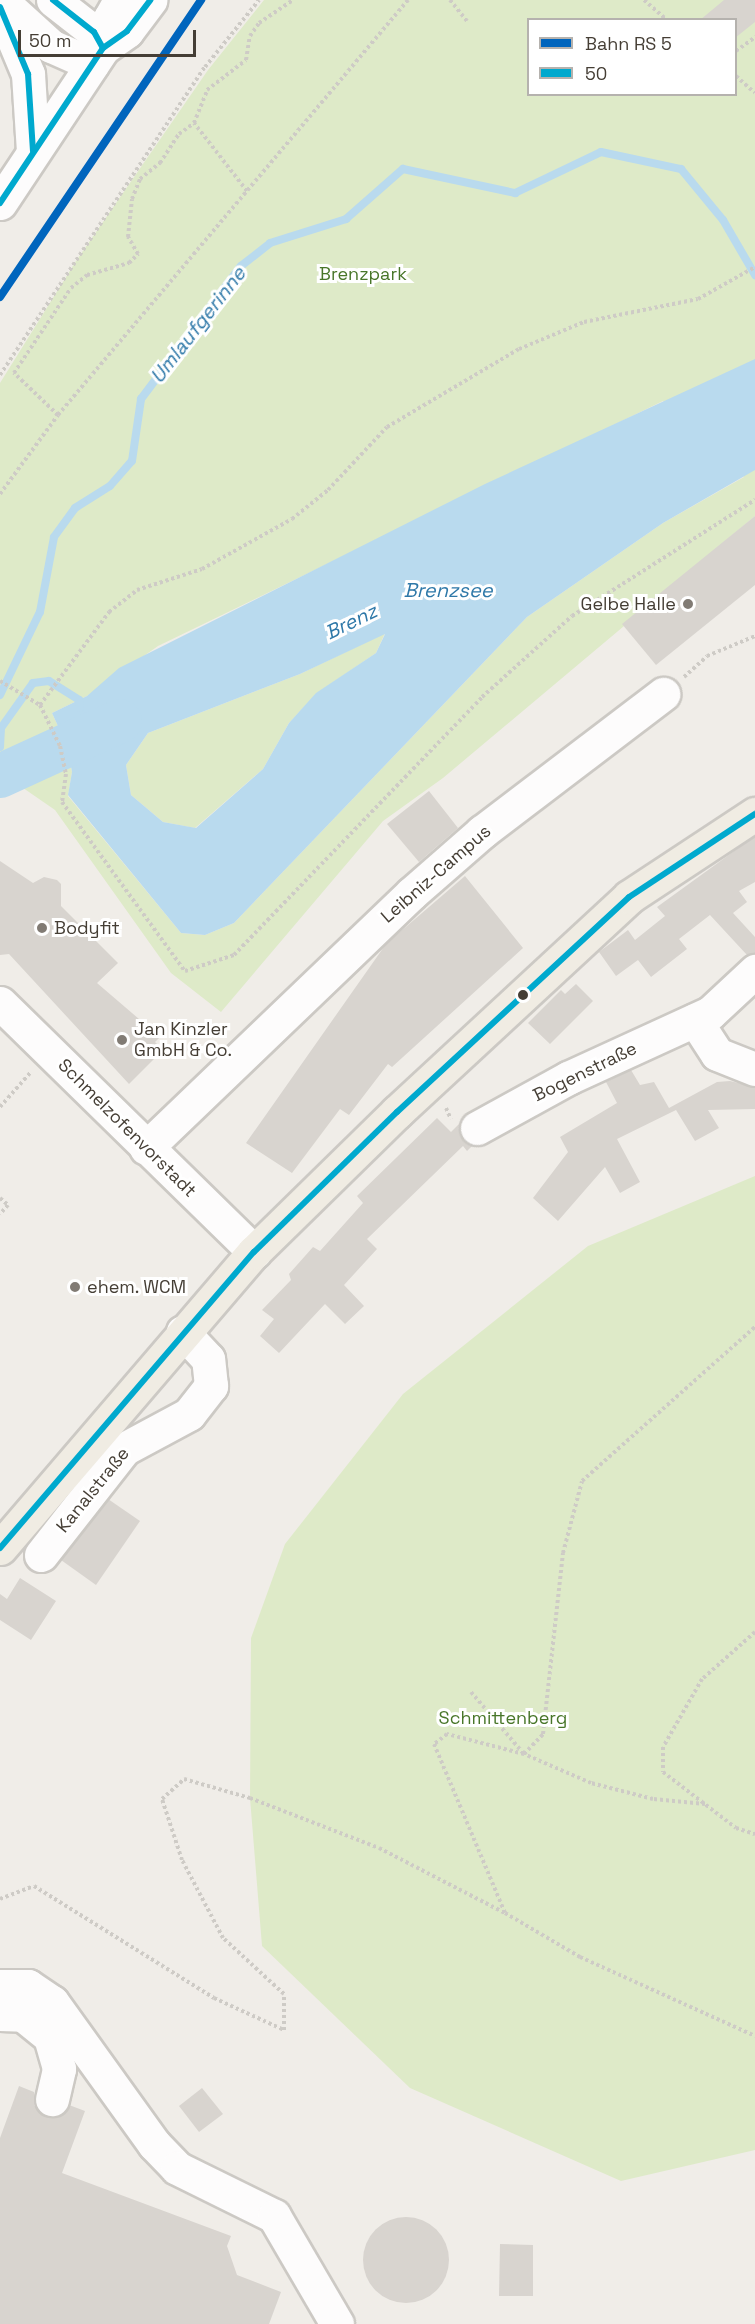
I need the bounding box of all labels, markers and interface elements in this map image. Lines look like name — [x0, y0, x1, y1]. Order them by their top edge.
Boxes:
scale bar — [21, 18, 200, 56]
legend — [527, 18, 737, 96]
text: 50 m — [29, 29, 71, 52]
text: Bahn RS 5 — [585, 32, 672, 55]
text: 50 — [585, 62, 607, 85]
water label: Umlaufgerinne — [145, 262, 251, 388]
park label: Brenzpark — [319, 263, 407, 285]
water label: Brenzsee — [403, 578, 493, 602]
place label: Gelbe Halle — [581, 593, 676, 615]
marker: Gelbe Halle — [681, 597, 695, 611]
water label: Brenz — [321, 599, 381, 645]
street label: Leibniz-Campus — [377, 820, 495, 928]
place label: Bodyfit — [54, 917, 120, 939]
marker: Bodyfit — [35, 921, 49, 935]
unlabelled marker — [517, 989, 529, 1001]
place label: Jan Kinzler GmbH & Co. — [134, 1019, 232, 1062]
marker: Jan Kinzler GmbH & Co. — [115, 1033, 129, 1047]
street label: Bogenstraße — [530, 1038, 640, 1106]
street label: Schmelzofenvorstadt — [53, 1054, 201, 1202]
place label: ehem. WCM — [87, 1276, 187, 1298]
marker: ehem. WCM — [68, 1280, 82, 1294]
street label: Kanalstraße — [52, 1443, 134, 1537]
park label: Schmittenberg — [439, 1707, 567, 1729]

